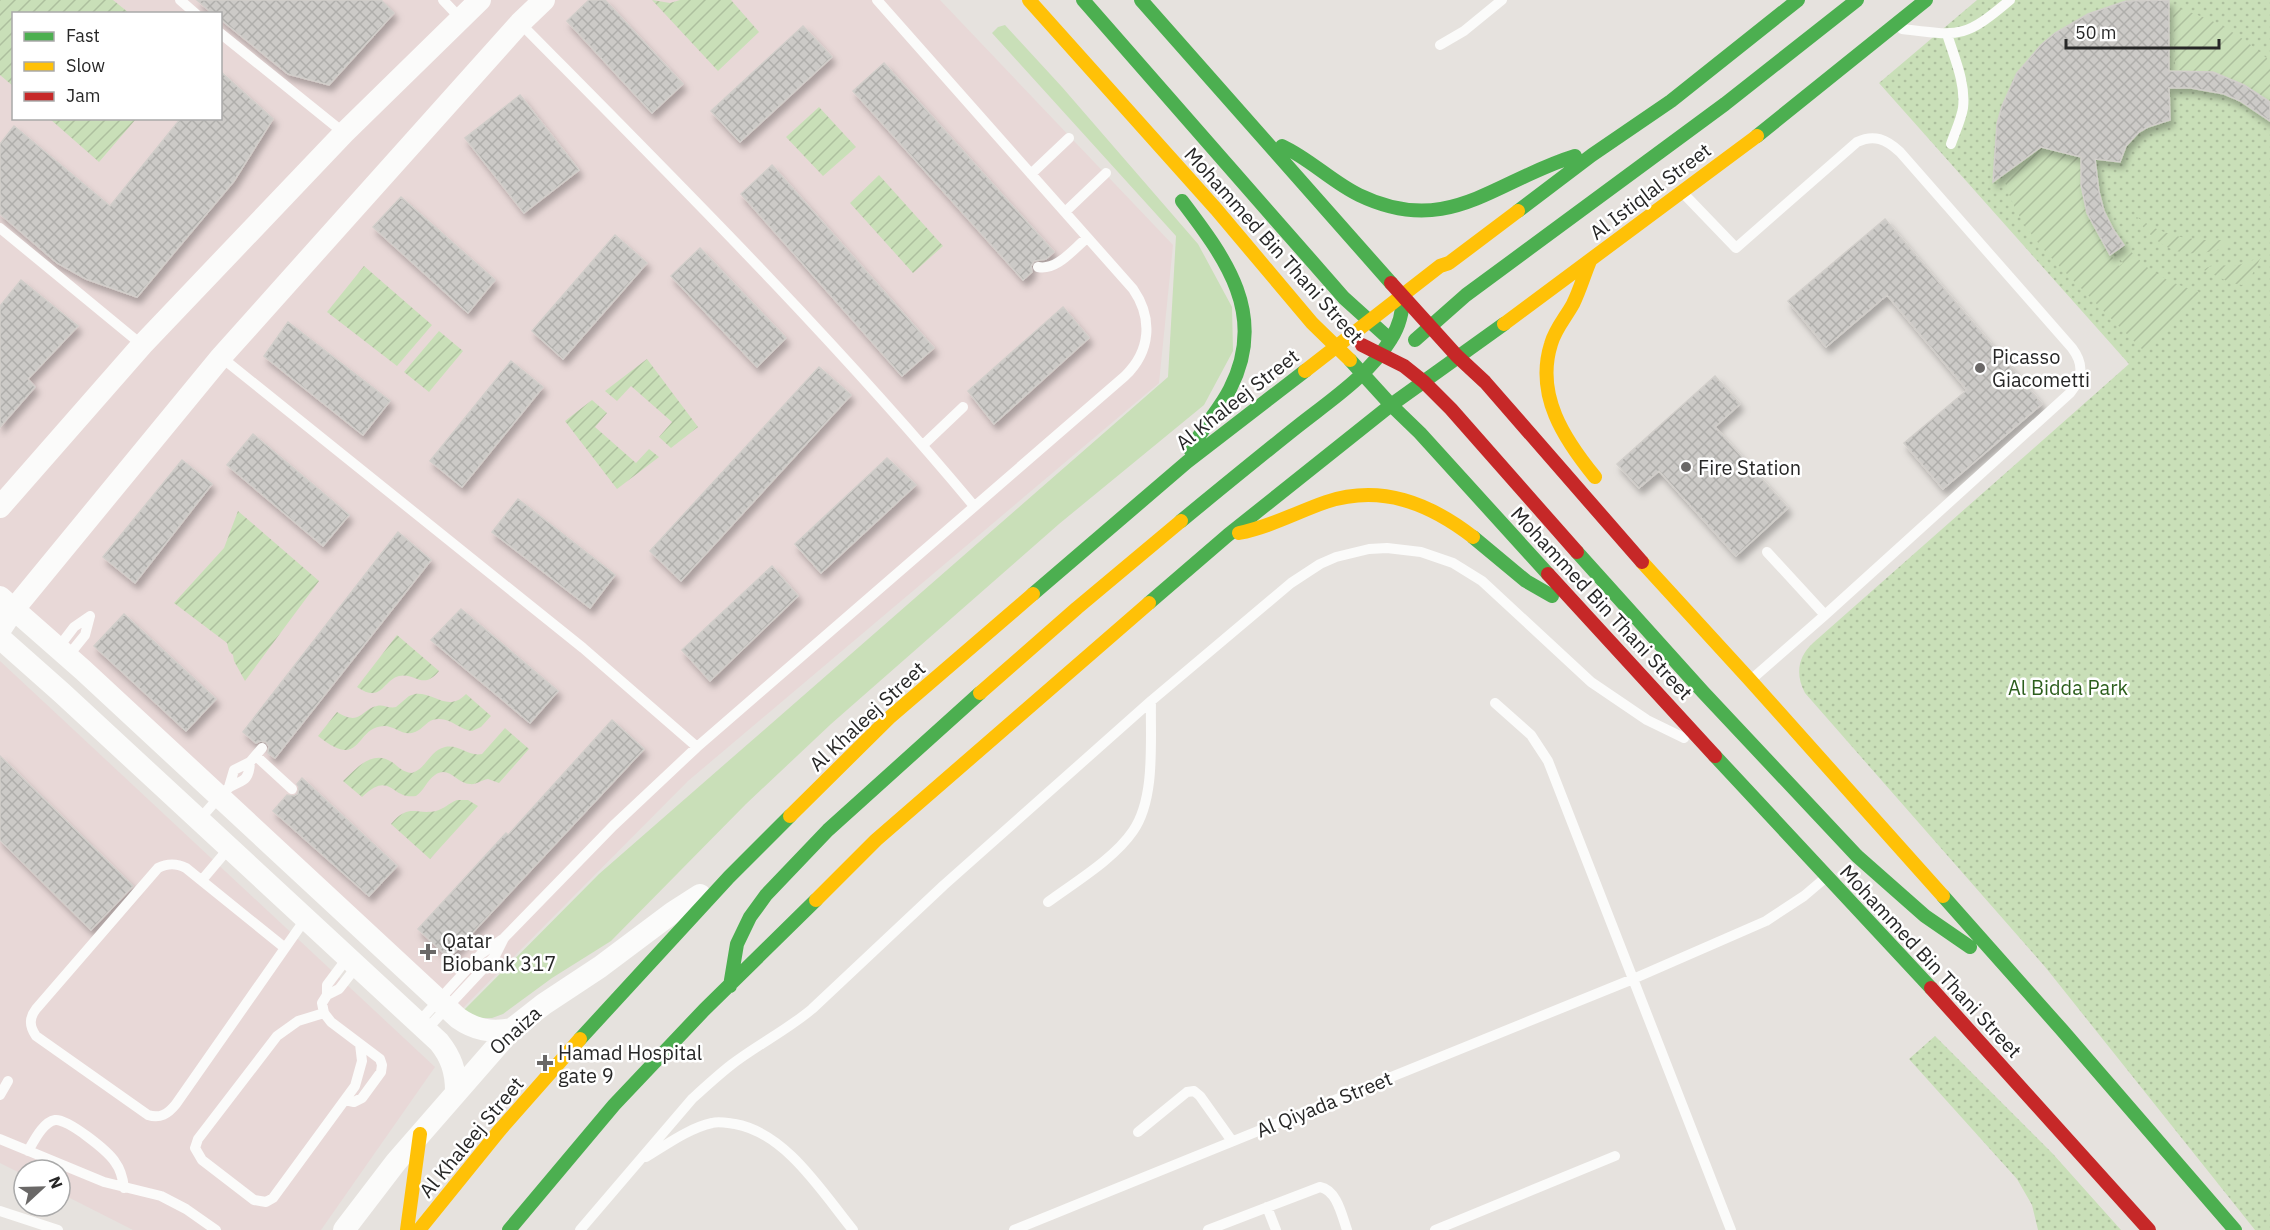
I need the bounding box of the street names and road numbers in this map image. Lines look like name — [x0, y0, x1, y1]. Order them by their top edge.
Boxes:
street label: Al Istiqlal Street — [1584, 136, 1716, 246]
street label: Mohammed Bin Thani Street — [1179, 141, 1369, 349]
street label: Al Khaleej Street — [1170, 342, 1304, 456]
street label: Mohammed Bin Thani Street — [1505, 500, 1699, 706]
street label: Al Khaleej Street — [803, 655, 931, 777]
street label: Mohammed Bin Thani Street — [1834, 858, 2028, 1064]
street label: Onaiza — [483, 999, 547, 1060]
street label: Al Qiyada Street — [1252, 1064, 1396, 1144]
street label: Al Khaleej Street — [413, 1071, 529, 1203]

